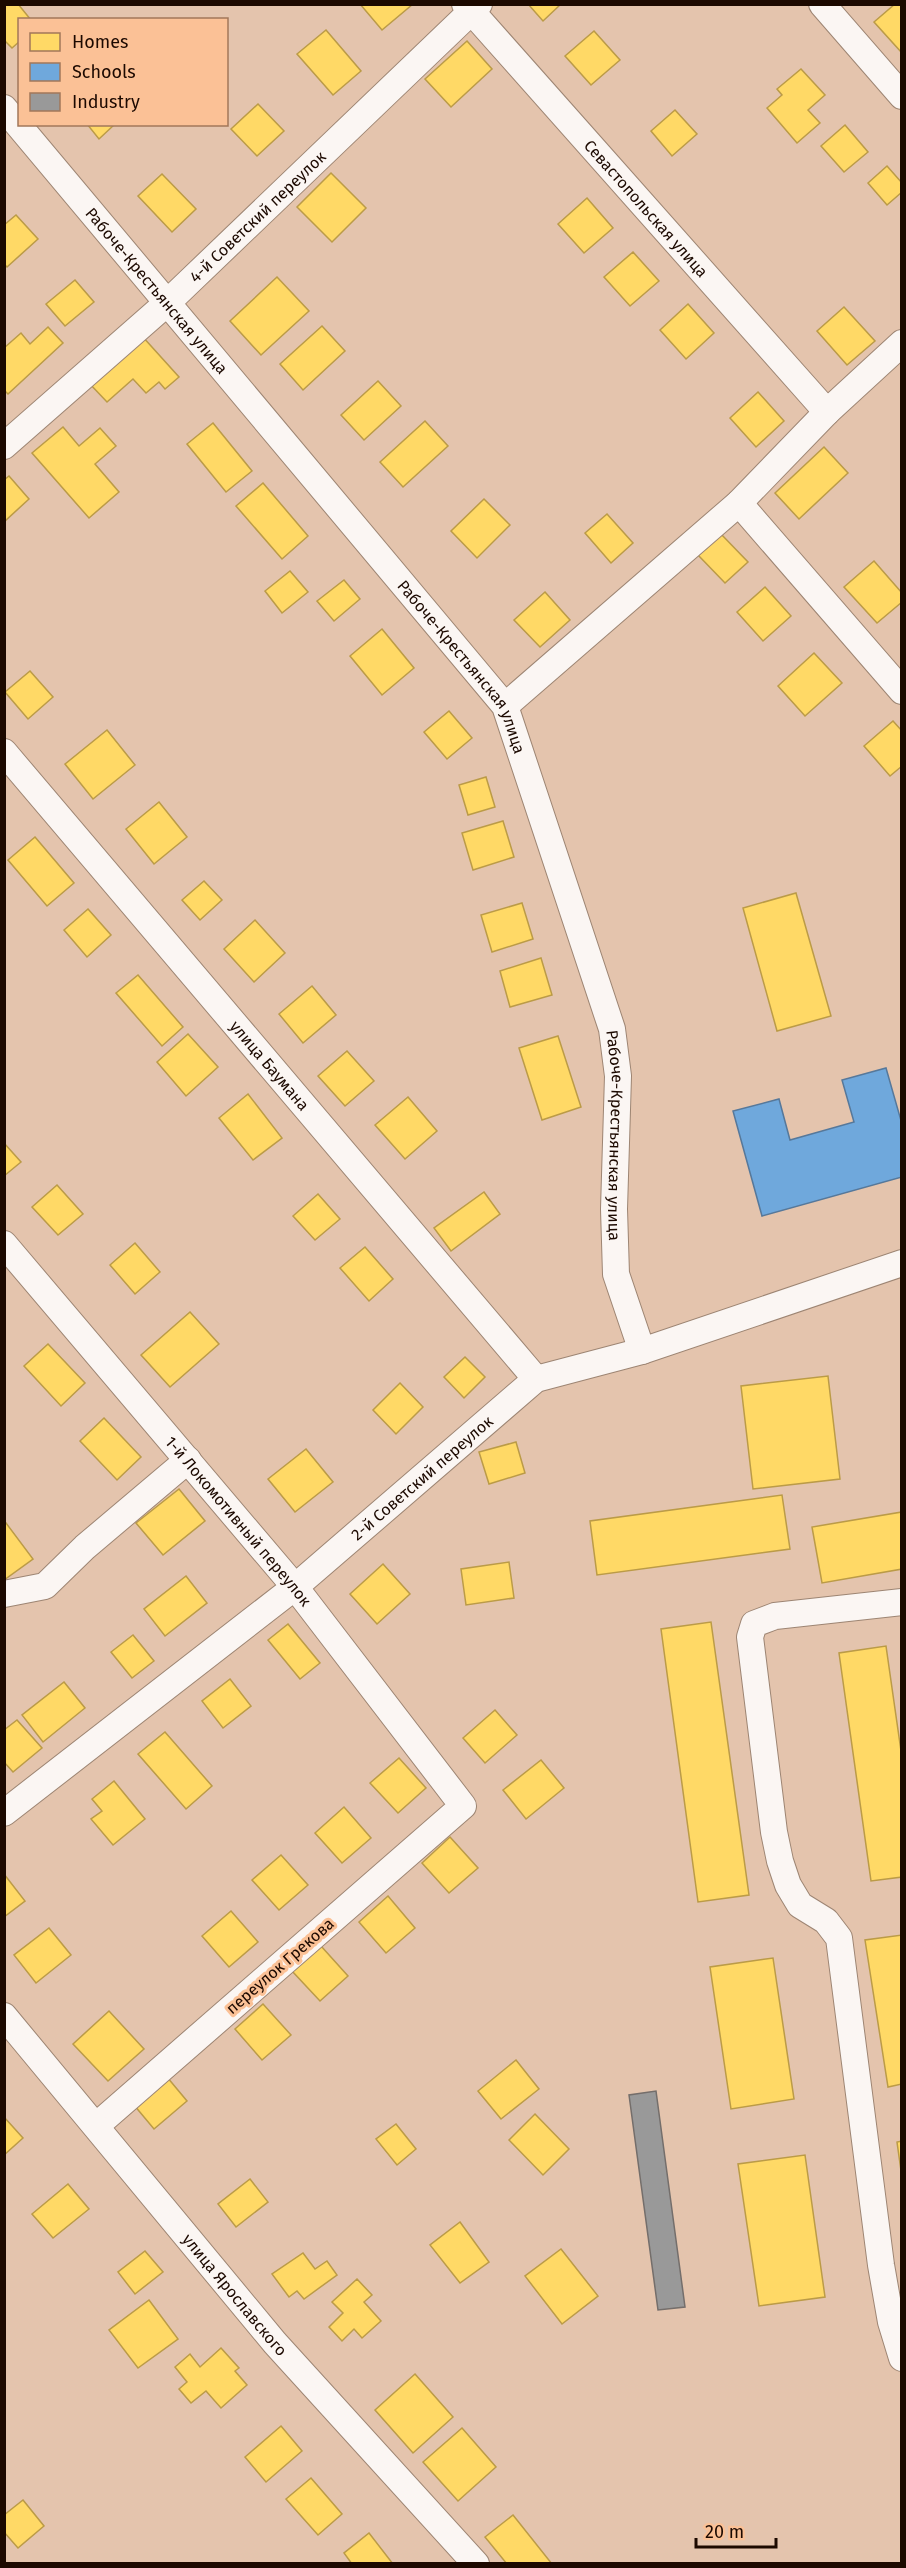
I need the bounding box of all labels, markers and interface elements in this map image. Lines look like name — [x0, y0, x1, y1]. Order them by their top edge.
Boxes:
legend — [18, 18, 228, 126]
text: Homes — [72, 31, 128, 53]
text: Schools — [72, 61, 136, 83]
text: Industry — [72, 91, 140, 113]
street label: Севастопольская улица — [580, 136, 712, 281]
street label: 4-й Советский переулок — [185, 146, 330, 286]
street label: Рабоче-Крестьянская улица — [82, 203, 232, 377]
street label: Рабоче-Крестьянская улица — [394, 576, 530, 756]
street label: улица Баумана — [226, 1017, 313, 1114]
street label: Рабоче-Крестьянская улица — [603, 1029, 628, 1241]
street label: 2-й Советский переулок — [347, 1411, 497, 1544]
street label: 1-й Локомотивный переулок — [162, 1432, 316, 1610]
street label: переулок Грекова — [222, 1914, 338, 2018]
street label: улица Ярославского — [179, 2230, 291, 2360]
scale bar — [696, 2511, 776, 2549]
text: 20 m — [705, 2521, 744, 2543]

